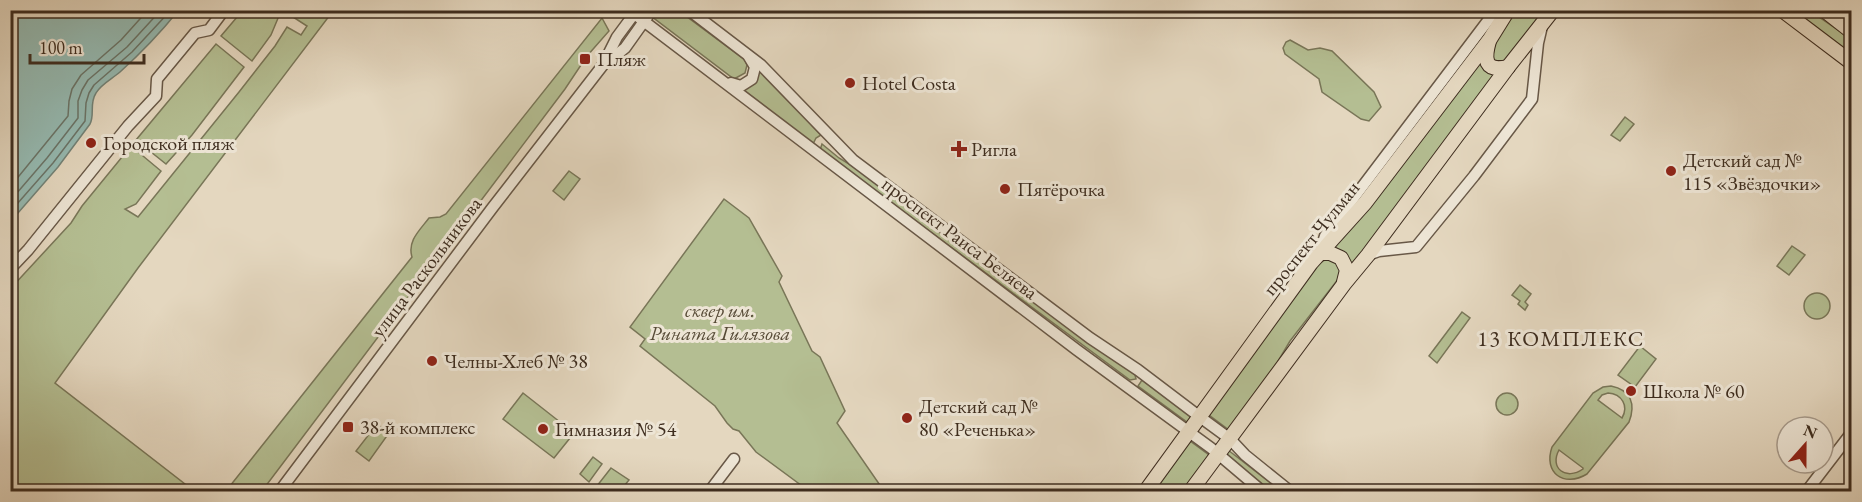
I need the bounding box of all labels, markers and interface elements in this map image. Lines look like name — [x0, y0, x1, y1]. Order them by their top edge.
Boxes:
scale bar — [30, 27, 144, 65]
text: 100 m — [39, 36, 83, 59]
place label: Пляж — [597, 46, 646, 72]
marker: Пляж — [578, 52, 592, 66]
place label: Hotel Costa — [862, 70, 956, 96]
marker: Hotel Costa — [843, 76, 857, 90]
place label: Городской пляж — [103, 130, 234, 156]
marker: Городской пляж — [84, 136, 98, 150]
place label: Ригла — [971, 136, 1017, 162]
marker: Ригла — [952, 142, 966, 156]
place label: Детский сад № 115 «Звёздочки» — [1683, 147, 1822, 196]
marker: Детский сад № 115 «Звёздочки» — [1664, 164, 1678, 178]
street label: проспект Раиса Беляева — [877, 171, 1043, 305]
street label: проспект Чулман — [1257, 175, 1365, 301]
place label: Пятёрочка — [1017, 176, 1105, 202]
marker: Пятёрочка — [998, 182, 1012, 196]
street label: улица Раскольникова — [365, 192, 487, 342]
park label: сквер им. Рината Гилязова — [650, 297, 790, 346]
district label: 13 КОМПЛЕКС — [1477, 324, 1645, 353]
place label: Челны-Хлеб № 38 — [444, 348, 588, 374]
marker: Челны-Хлеб № 38 — [425, 354, 439, 368]
place label: Школа № 60 — [1643, 378, 1745, 404]
marker: Школа № 60 — [1624, 384, 1638, 398]
place label: Детский сад № 80 «Реченька» — [919, 393, 1038, 442]
marker: Детский сад № 80 «Реченька» — [900, 411, 914, 425]
place label: 38-й комплекс — [360, 414, 475, 440]
north arrow — [1775, 415, 1835, 475]
place label: Гимназия № 54 — [555, 416, 677, 442]
text: N — [1800, 419, 1820, 444]
marker: 38-й комплекс — [341, 420, 355, 434]
marker: Гимназия № 54 — [536, 422, 550, 436]

